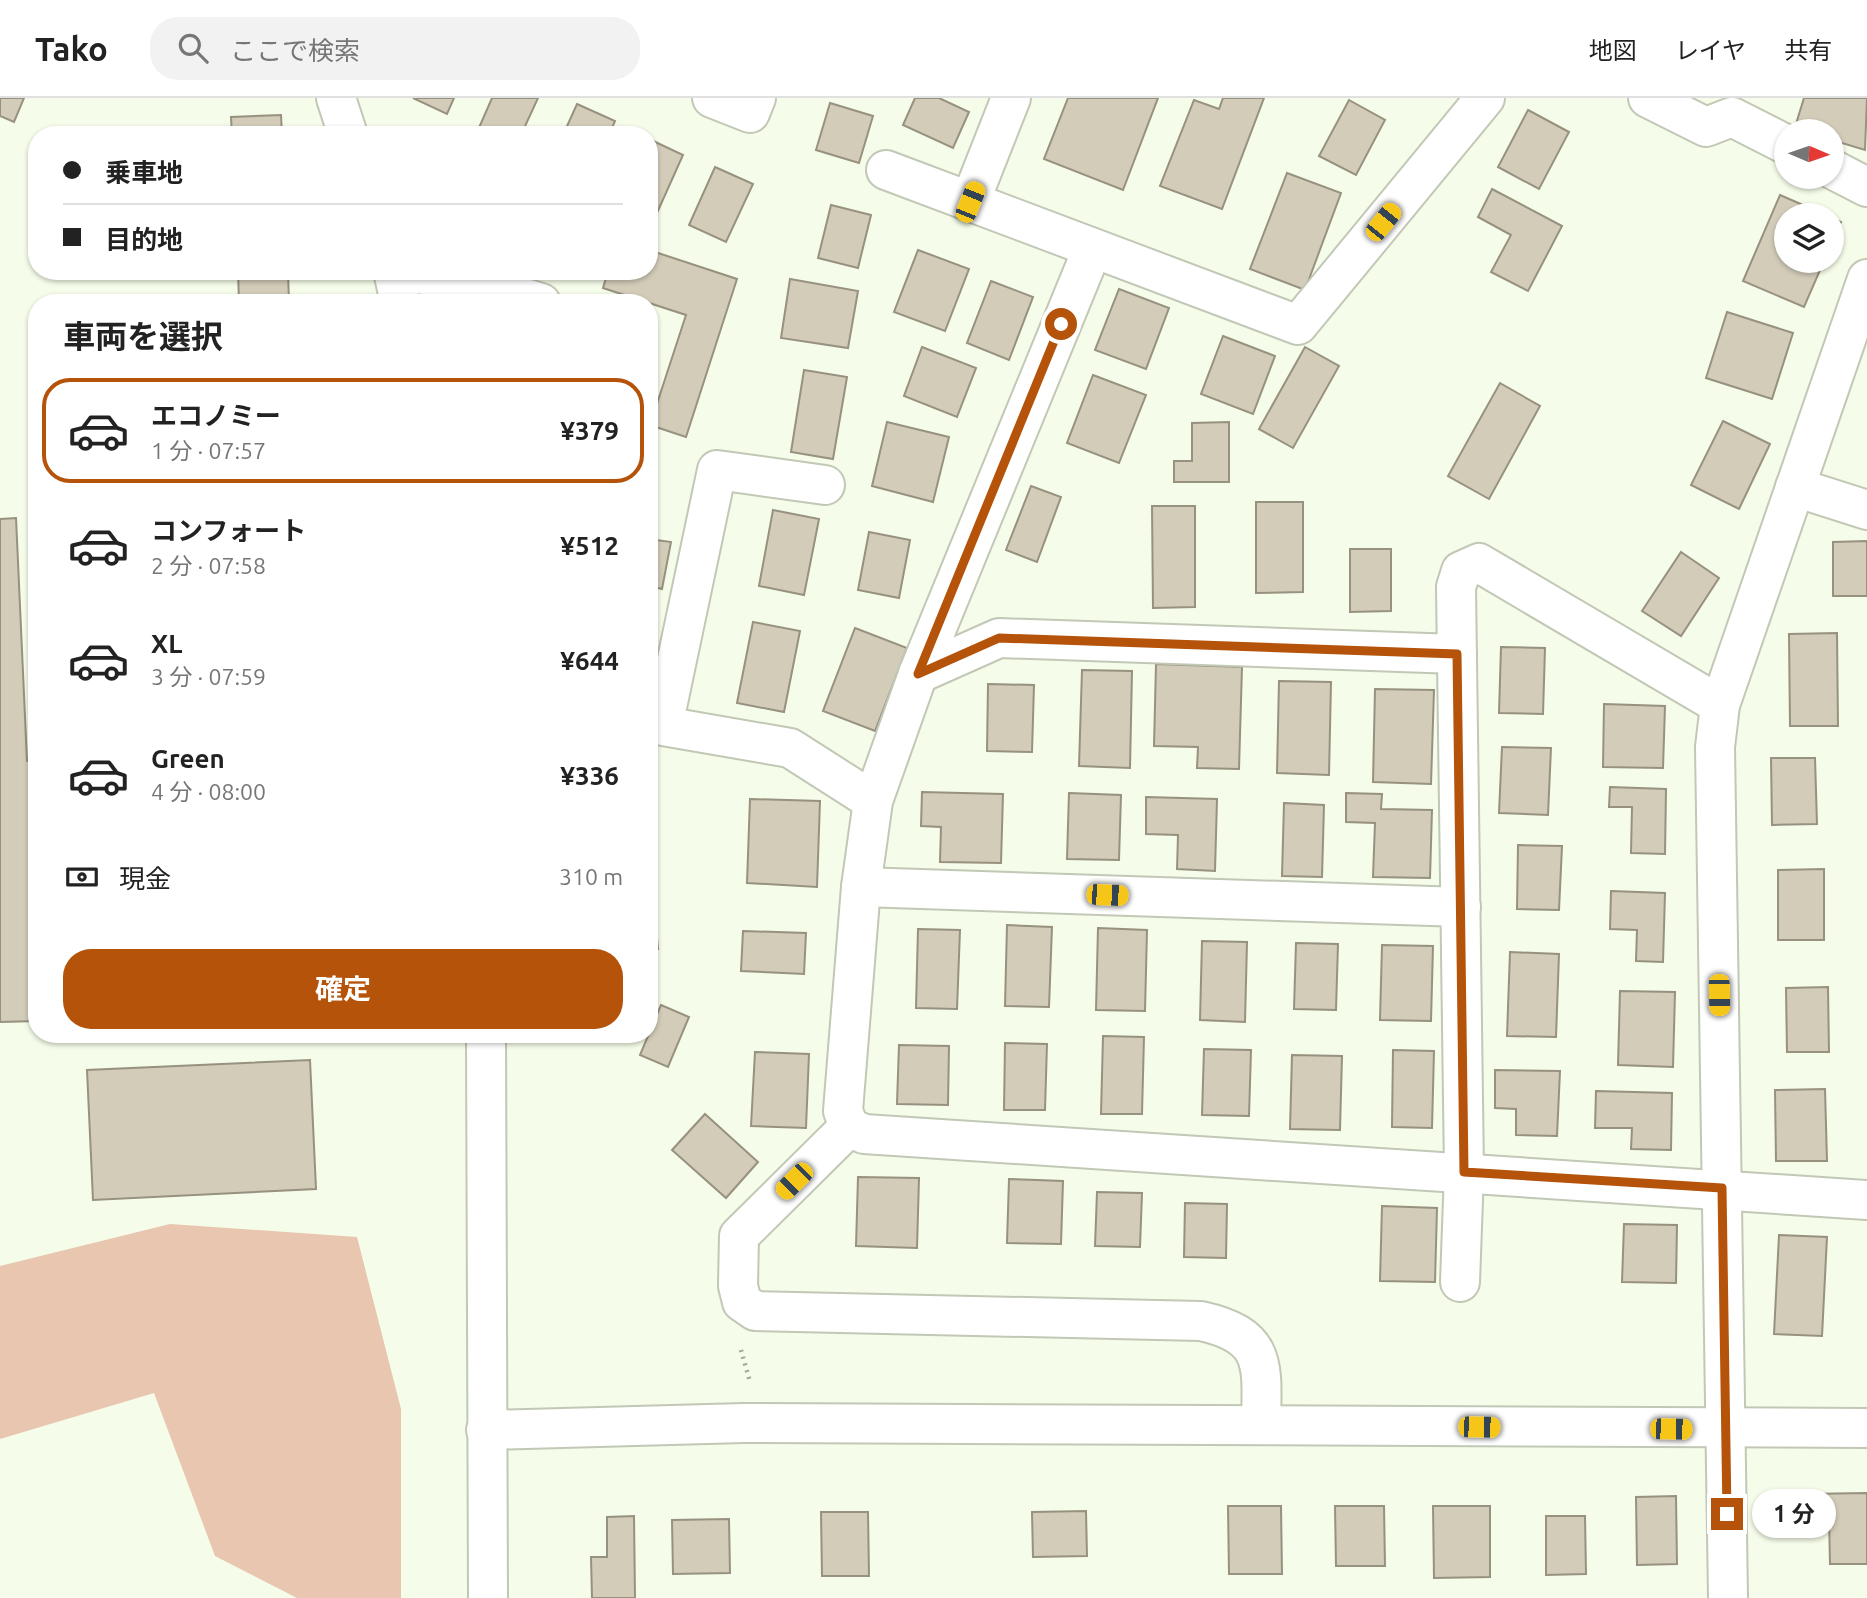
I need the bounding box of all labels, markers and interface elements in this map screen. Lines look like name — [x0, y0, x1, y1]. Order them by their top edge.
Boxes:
search box — [150, 17, 640, 80]
icon: search — [174, 29, 212, 67]
text: Tako — [35, 30, 108, 67]
text: ここで検索 — [230, 36, 360, 65]
text: 地図 — [1589, 37, 1637, 64]
text: レイヤ — [1675, 37, 1746, 64]
text: 共有 — [1784, 37, 1832, 64]
north arrow — [1774, 119, 1844, 189]
map controls — [1774, 119, 1844, 273]
text: 乗車地 — [105, 158, 183, 187]
car — [953, 179, 988, 225]
car — [1362, 199, 1405, 245]
button: layers — [1774, 203, 1844, 273]
text: 目的地 — [105, 225, 183, 254]
route start — [1045, 308, 1077, 340]
text: 車両を選択 — [63, 318, 223, 354]
icon: car — [67, 399, 130, 462]
text: エコノミー — [151, 401, 281, 430]
text: ¥379 — [560, 416, 619, 445]
text: 1 分 · 07:57 — [151, 438, 266, 463]
icon: car — [67, 514, 130, 577]
text: コンフォート — [151, 516, 306, 545]
text: ¥512 — [560, 531, 619, 560]
text: 2 分 · 07:58 — [151, 553, 266, 578]
icon: car — [67, 629, 130, 692]
text: XL — [151, 629, 182, 658]
text: ¥644 — [560, 646, 619, 675]
text: 3 分 · 07:59 — [151, 664, 266, 689]
icon: car — [67, 744, 130, 807]
text: Green — [151, 744, 225, 773]
text: ¥336 — [560, 761, 619, 790]
text: 4 分 · 08:00 — [151, 779, 266, 804]
icon: cash — [63, 858, 101, 896]
text: 現金 — [119, 864, 171, 893]
text: 310 m — [559, 864, 623, 889]
car — [1086, 884, 1129, 906]
button: 確定 — [63, 949, 623, 1029]
car — [1709, 974, 1730, 1016]
car — [772, 1159, 817, 1203]
car — [1458, 1416, 1501, 1438]
car — [1650, 1418, 1693, 1440]
callout: 1 分 — [1752, 1490, 1836, 1538]
route end — [1711, 1498, 1743, 1530]
text: 1 分 — [1773, 1501, 1815, 1526]

